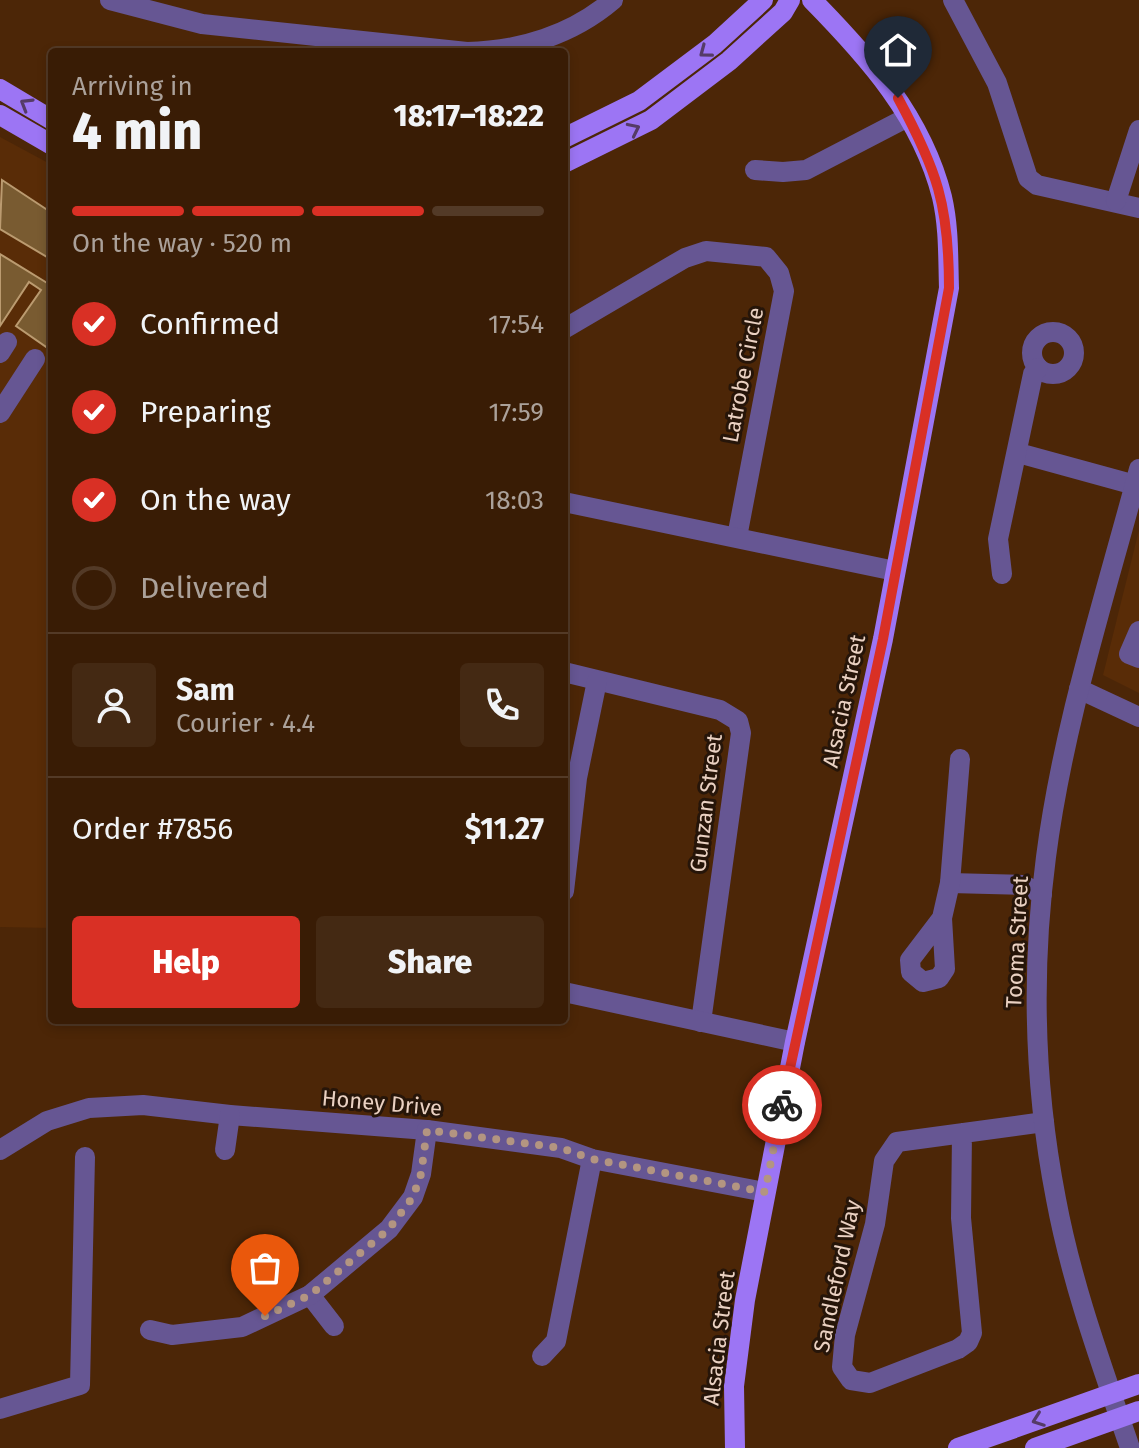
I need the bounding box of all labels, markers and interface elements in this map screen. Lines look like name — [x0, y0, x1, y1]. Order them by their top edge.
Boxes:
pin — [864, 16, 932, 98]
icon: home — [876, 28, 920, 72]
one-way arrow — [699, 42, 714, 56]
text: Arriving in — [72, 71, 193, 102]
text: 18:17–18:22 — [393, 98, 544, 134]
one-way arrow — [20, 99, 35, 114]
text: 4 min — [72, 100, 202, 163]
one-way arrow — [626, 122, 640, 138]
text: On the way · 520 m — [72, 228, 292, 259]
icon: check — [72, 302, 116, 346]
street label: Latrobe Circle — [717, 305, 769, 445]
text: Confirmed — [140, 306, 280, 342]
text: 17:54 — [488, 309, 544, 340]
icon: check — [72, 390, 116, 434]
text: Preparing — [140, 394, 271, 430]
text: 17:59 — [489, 397, 544, 428]
icon: check — [72, 478, 116, 522]
text: On the way — [140, 482, 291, 518]
text: 18:03 — [485, 485, 544, 516]
text: Delivered — [140, 570, 269, 606]
street label: Alsacia Street — [817, 632, 871, 770]
button: person — [72, 663, 156, 747]
button: phone — [460, 663, 544, 747]
text: Sam — [176, 672, 235, 708]
text: Courier · 4.4 — [176, 708, 315, 739]
street label: Gunzan Street — [684, 732, 728, 874]
text: Order #7856 — [72, 811, 233, 847]
text: $11.27 — [465, 811, 544, 847]
street label: Tooma Street — [1000, 875, 1034, 1009]
button: Help — [72, 916, 300, 1008]
button: Share — [316, 916, 544, 1008]
courier — [742, 1065, 822, 1145]
icon: bike — [760, 1083, 804, 1127]
street label: Honey Drive — [321, 1084, 443, 1122]
street label: Sandleford Way — [808, 1197, 866, 1355]
pin — [231, 1234, 299, 1316]
icon: bag — [243, 1246, 287, 1290]
street label: Alsacia Street — [697, 1269, 741, 1407]
one-way arrow — [1032, 1410, 1046, 1426]

